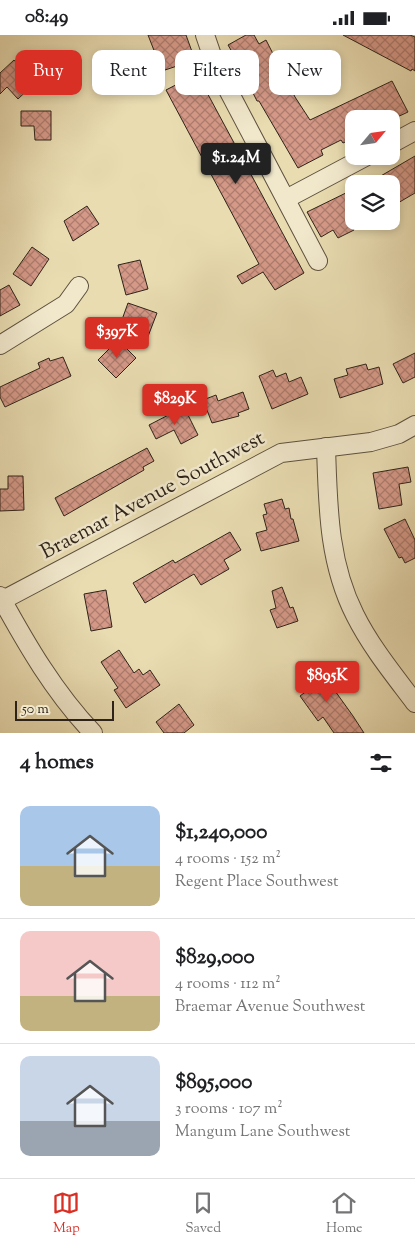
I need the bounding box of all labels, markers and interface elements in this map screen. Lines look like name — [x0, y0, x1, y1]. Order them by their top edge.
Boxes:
text: 08:49 — [25, 4, 68, 31]
chip: Buy — [15, 50, 82, 95]
chip: Rent — [92, 50, 165, 95]
chip: Filters — [175, 50, 259, 95]
chip: New — [269, 50, 341, 95]
north arrow — [345, 110, 400, 165]
map controls — [345, 110, 400, 230]
pin: $1.24M — [195, 143, 277, 185]
text: $1.24M — [212, 147, 260, 170]
button: layers — [345, 175, 400, 230]
pin: $397K — [82, 317, 152, 359]
text: $397K — [96, 321, 138, 344]
pin: $829K — [140, 383, 210, 426]
text: $829K — [153, 388, 197, 411]
street label: Braemar Avenue Southwest — [36, 424, 270, 568]
pin: $895K — [292, 661, 362, 703]
text: $895K — [306, 665, 348, 688]
scale bar — [15, 698, 114, 721]
text: 50 m — [22, 700, 49, 720]
text: 4 homes — [20, 748, 94, 778]
icon: filters — [367, 749, 395, 777]
text: $1,240,000 — [175, 818, 267, 848]
icon: home — [60, 826, 120, 886]
text: 4 rooms · 152 m² — [175, 848, 281, 871]
text: Regent Place Southwest — [175, 871, 339, 894]
text: $829,000 — [175, 943, 255, 973]
icon: home — [60, 951, 120, 1011]
text: 4 rooms · 112 m² — [175, 973, 281, 996]
text: Braemar Avenue Southwest — [175, 996, 365, 1019]
text: $895,000 — [175, 1068, 252, 1098]
icon: home — [60, 1076, 120, 1136]
text: 3 rooms · 107 m² — [175, 1098, 283, 1121]
text: Mangum Lane Southwest — [175, 1121, 350, 1144]
tab: Map — [52, 1189, 80, 1239]
tab: Saved — [185, 1189, 221, 1239]
tab: Home — [326, 1189, 363, 1239]

